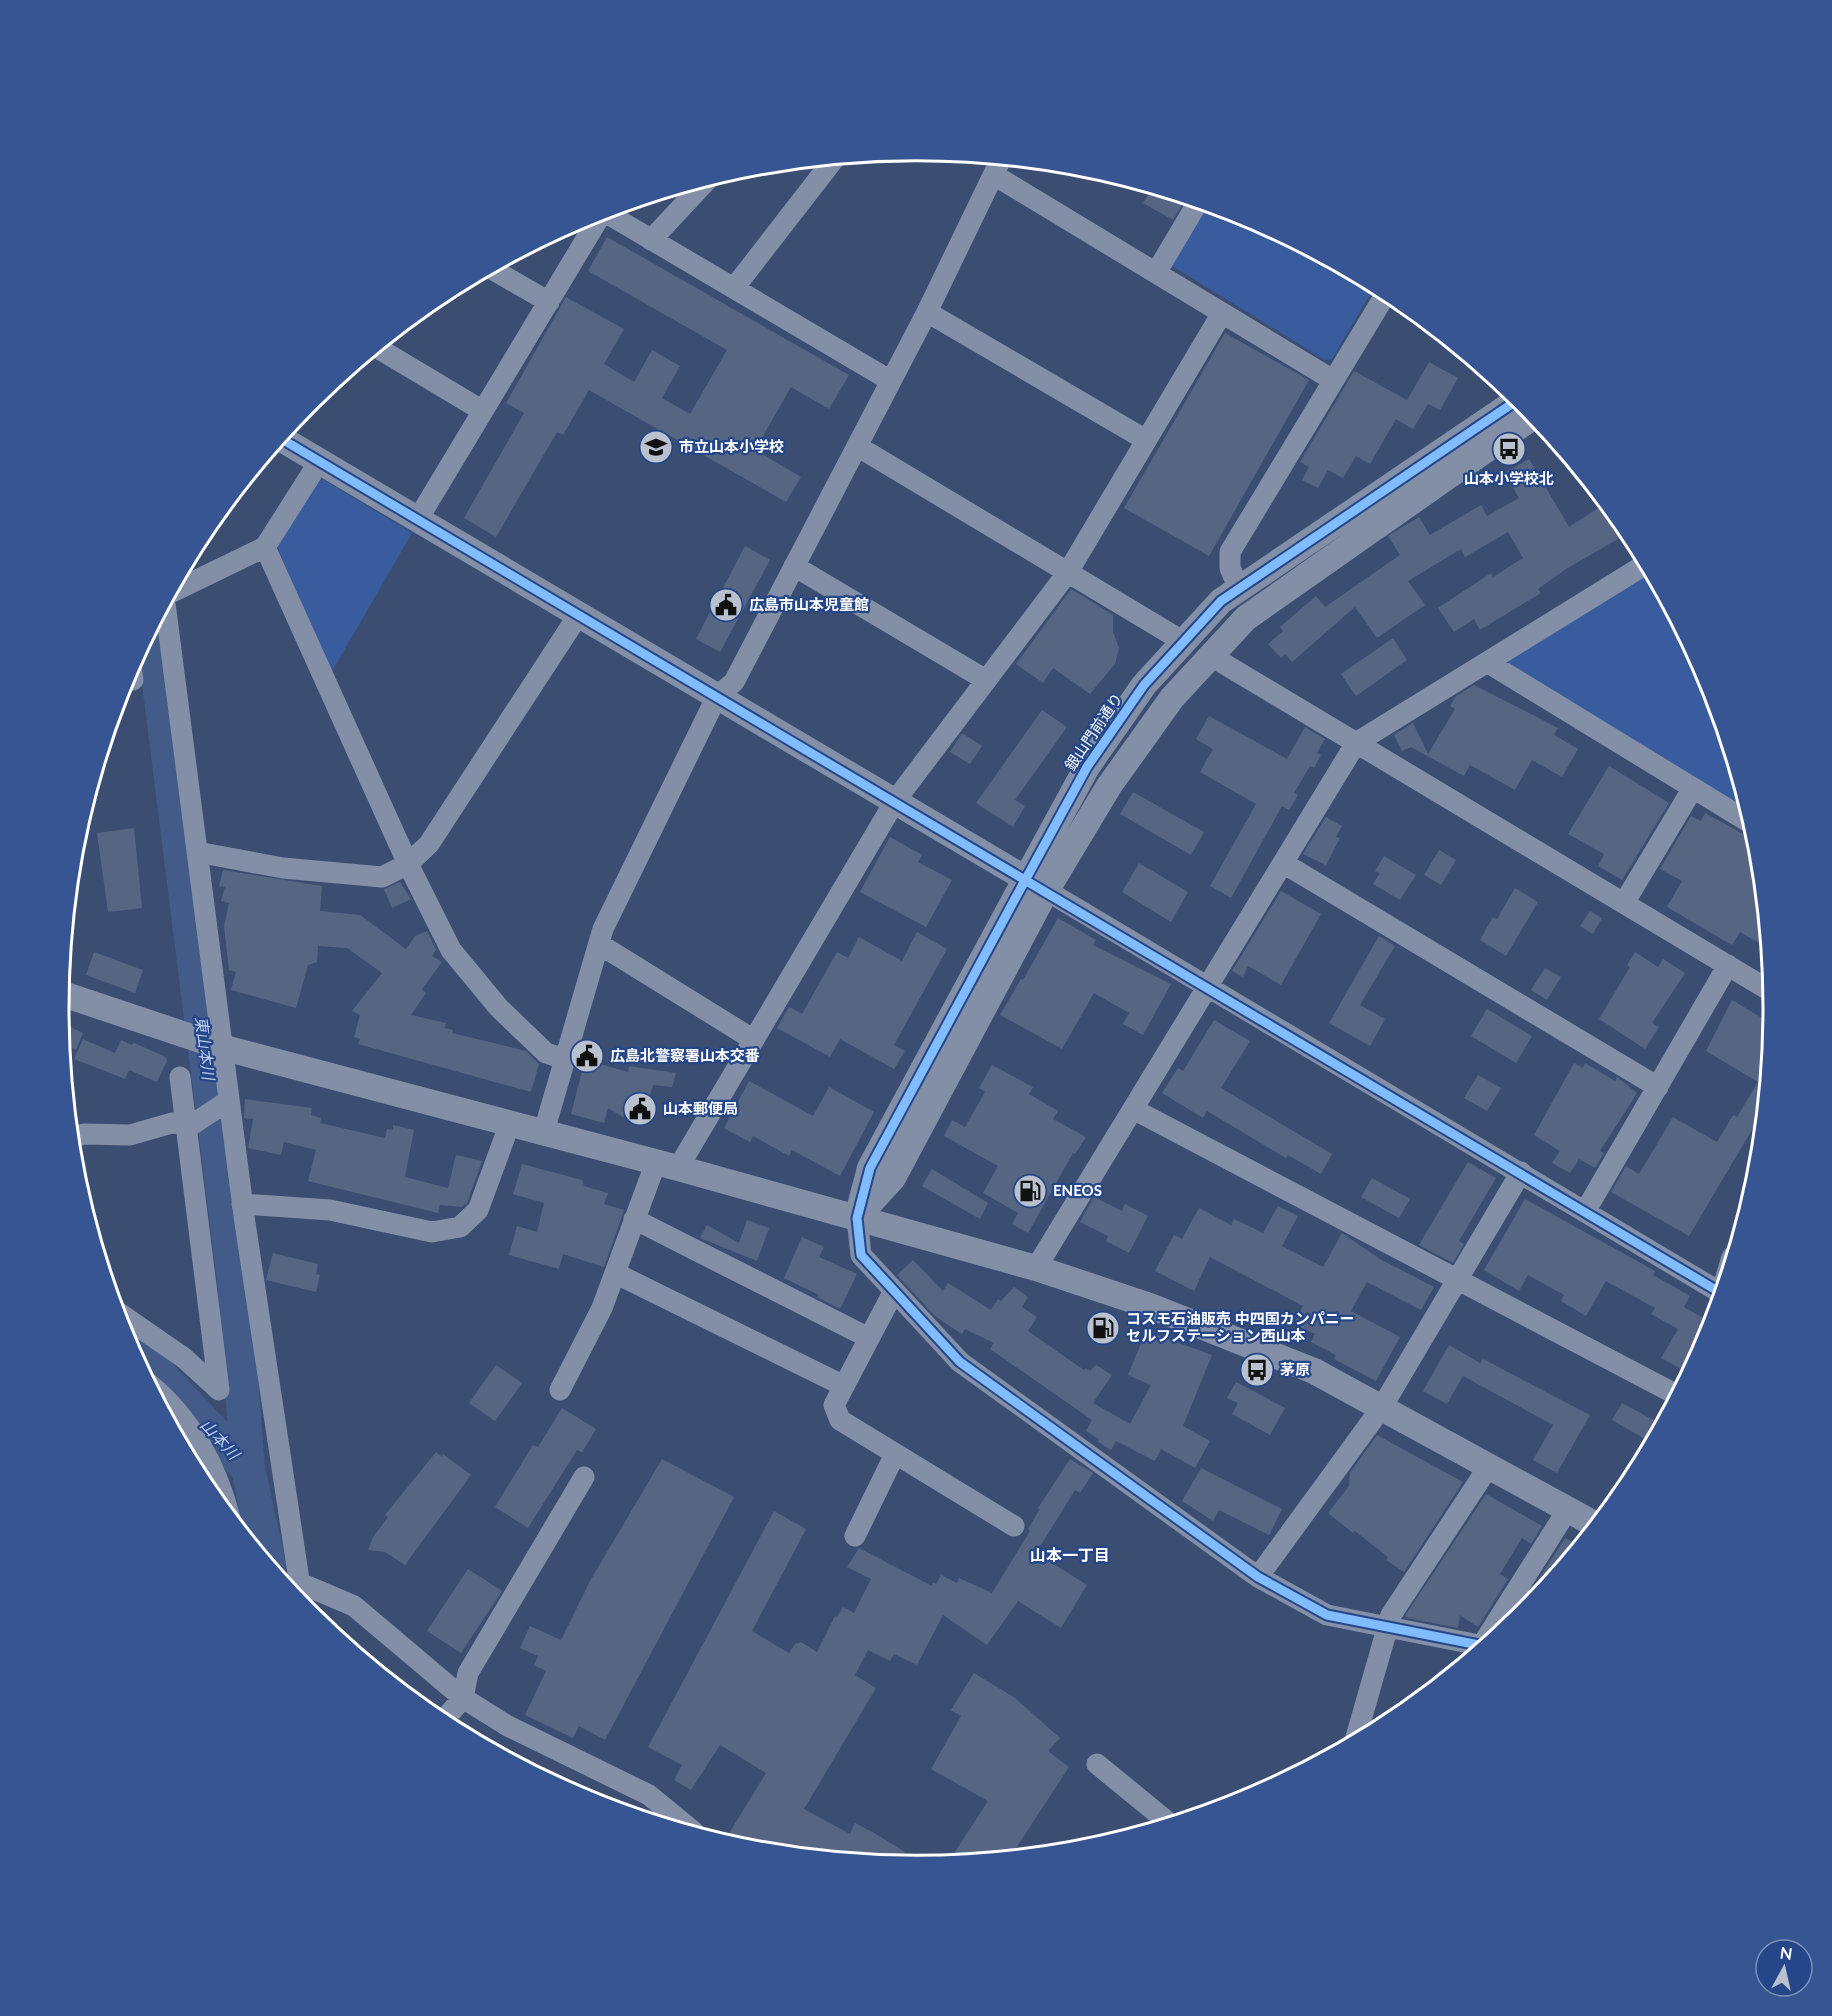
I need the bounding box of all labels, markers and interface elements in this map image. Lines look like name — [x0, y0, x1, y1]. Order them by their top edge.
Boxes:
school or university icon: 市立山本小学校 — [638, 429, 674, 465]
bus stop icon: 山本小学校北 — [1491, 431, 1527, 467]
place label: 市立山本小学校 — [679, 437, 784, 455]
place label: 山本小学校北 — [1464, 469, 1554, 487]
public building icon: 広島市山本児童館 — [708, 587, 744, 623]
place label: 広島市山本児童館 — [749, 595, 869, 613]
street label: 銀山門前通り — [1061, 689, 1126, 774]
water label: 東山本川 — [192, 1015, 219, 1083]
public building icon: 広島北警察署山本交番 — [569, 1038, 605, 1074]
place label: 広島北警察署山本交番 — [610, 1046, 760, 1064]
public building icon: 山本郵便局 — [622, 1091, 658, 1127]
place label: 山本郵便局 — [663, 1099, 738, 1117]
fuel station icon: ENEOS — [1012, 1173, 1048, 1209]
place label: ENEOS — [1053, 1181, 1102, 1199]
place label: コスモ石油販売 中四国カンパニー セルフステーション西山本 — [1126, 1309, 1355, 1344]
fuel station icon: コスモ石油販売 中四国カンパニー セルフステーション西山本 — [1085, 1310, 1121, 1346]
bus stop icon: 茅原 — [1239, 1352, 1275, 1388]
place label: 茅原 — [1280, 1360, 1310, 1378]
water label: 山本川 — [197, 1415, 245, 1464]
district label: 山本一丁目 — [1030, 1545, 1110, 1564]
north arrow — [1754, 1938, 1814, 1998]
text: N — [1779, 1942, 1794, 1963]

